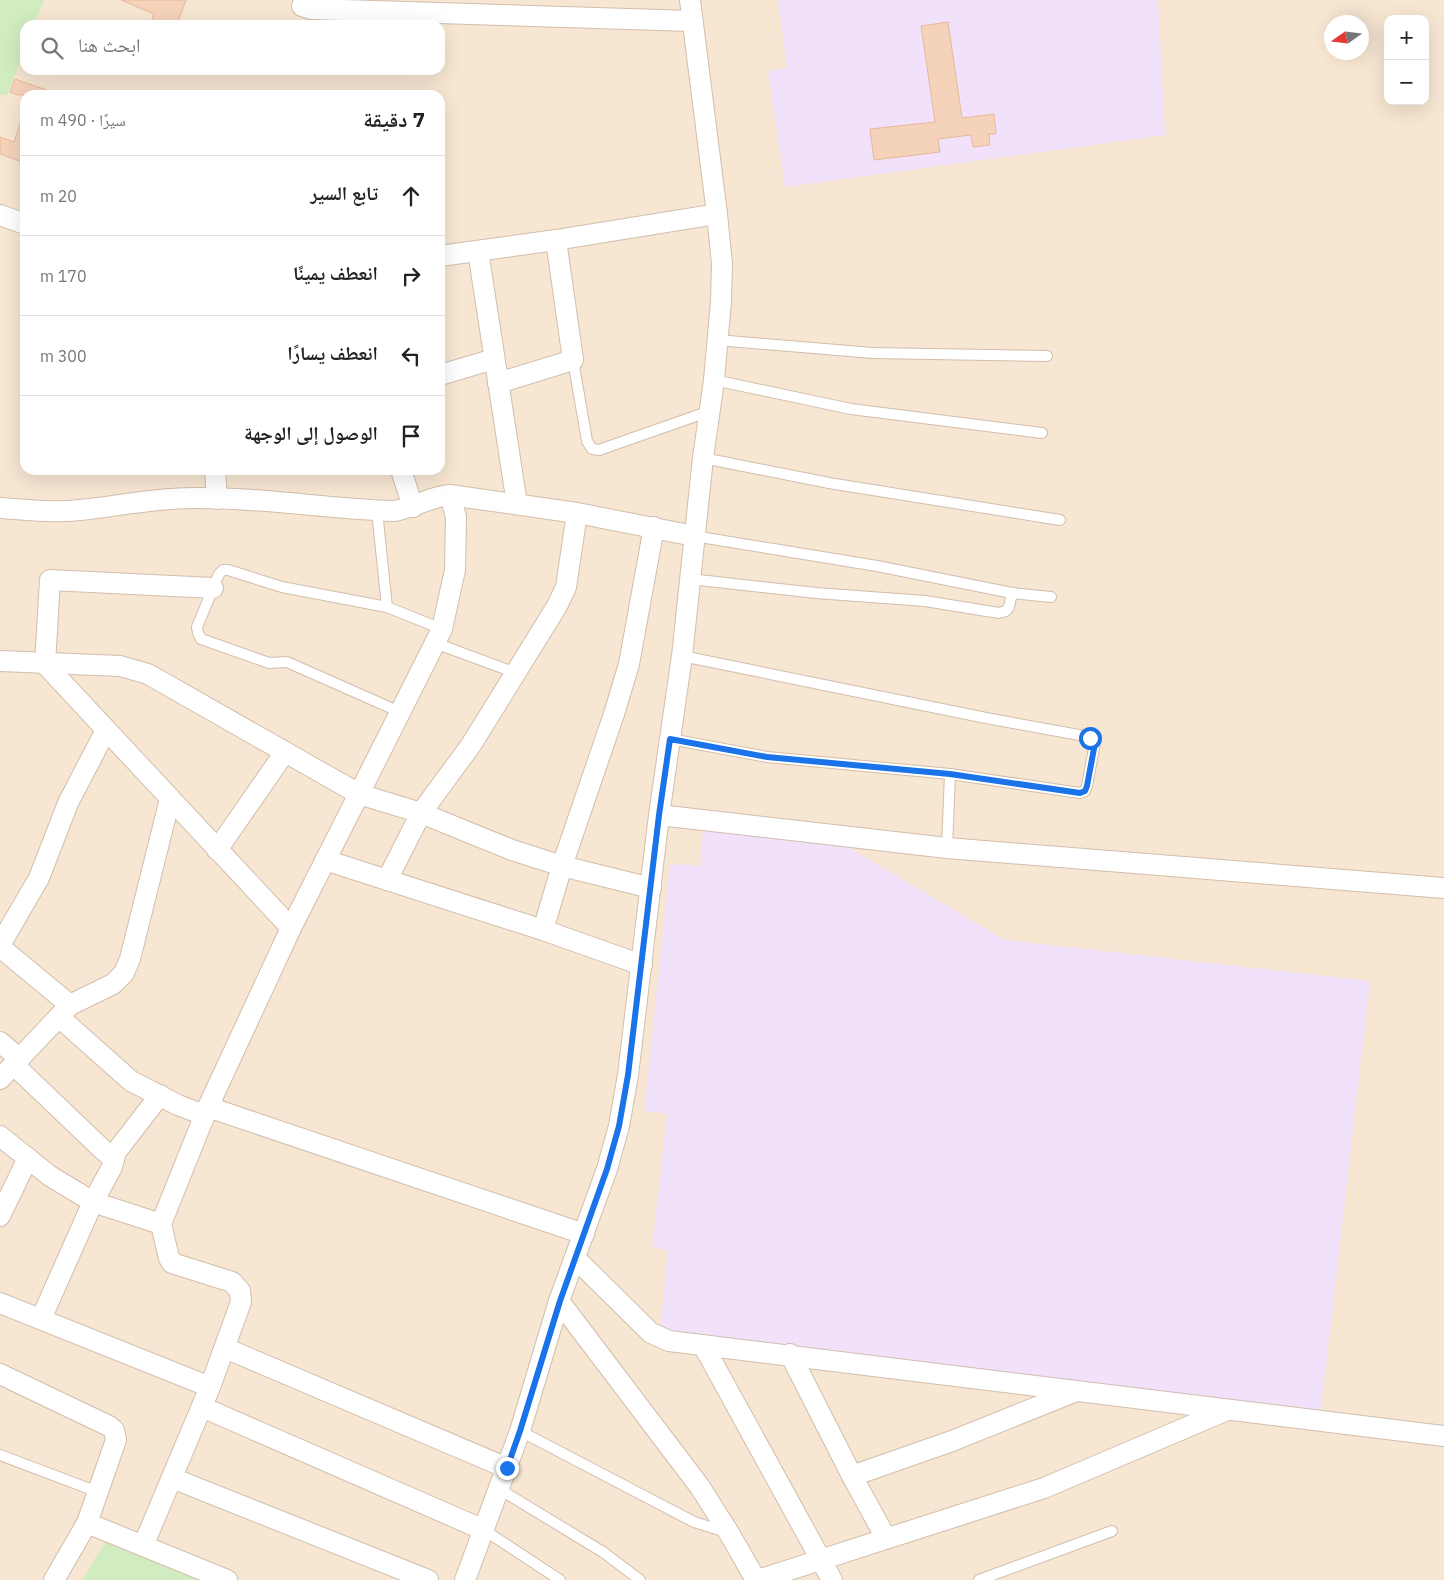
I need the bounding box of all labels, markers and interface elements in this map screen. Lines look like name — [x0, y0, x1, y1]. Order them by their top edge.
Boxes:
north arrow — [1324, 15, 1369, 60]
map controls — [1384, 15, 1429, 105]
button: + — [1384, 15, 1429, 60]
search box — [20, 20, 445, 75]
text: ابحث هنا — [78, 33, 140, 57]
icon: search — [38, 34, 66, 62]
button: − — [1384, 60, 1429, 105]
text: 7 دقيقة — [363, 105, 425, 133]
text: سيرًا · 490 m — [40, 110, 126, 130]
text: تابع السير — [310, 181, 378, 205]
icon: ahead — [397, 182, 425, 210]
text: 20 m — [40, 186, 77, 206]
text: انعطف يمينًا — [293, 261, 378, 285]
icon: right — [397, 262, 425, 290]
text: 170 m — [40, 266, 87, 286]
text: انعطف يسارًا — [287, 341, 378, 365]
icon: left — [397, 342, 425, 370]
text: 300 m — [40, 346, 87, 366]
text: الوصول إلى الوجهة — [244, 421, 378, 445]
icon: arrive — [397, 422, 425, 450]
route start — [1079, 727, 1102, 750]
route end — [496, 1457, 519, 1480]

